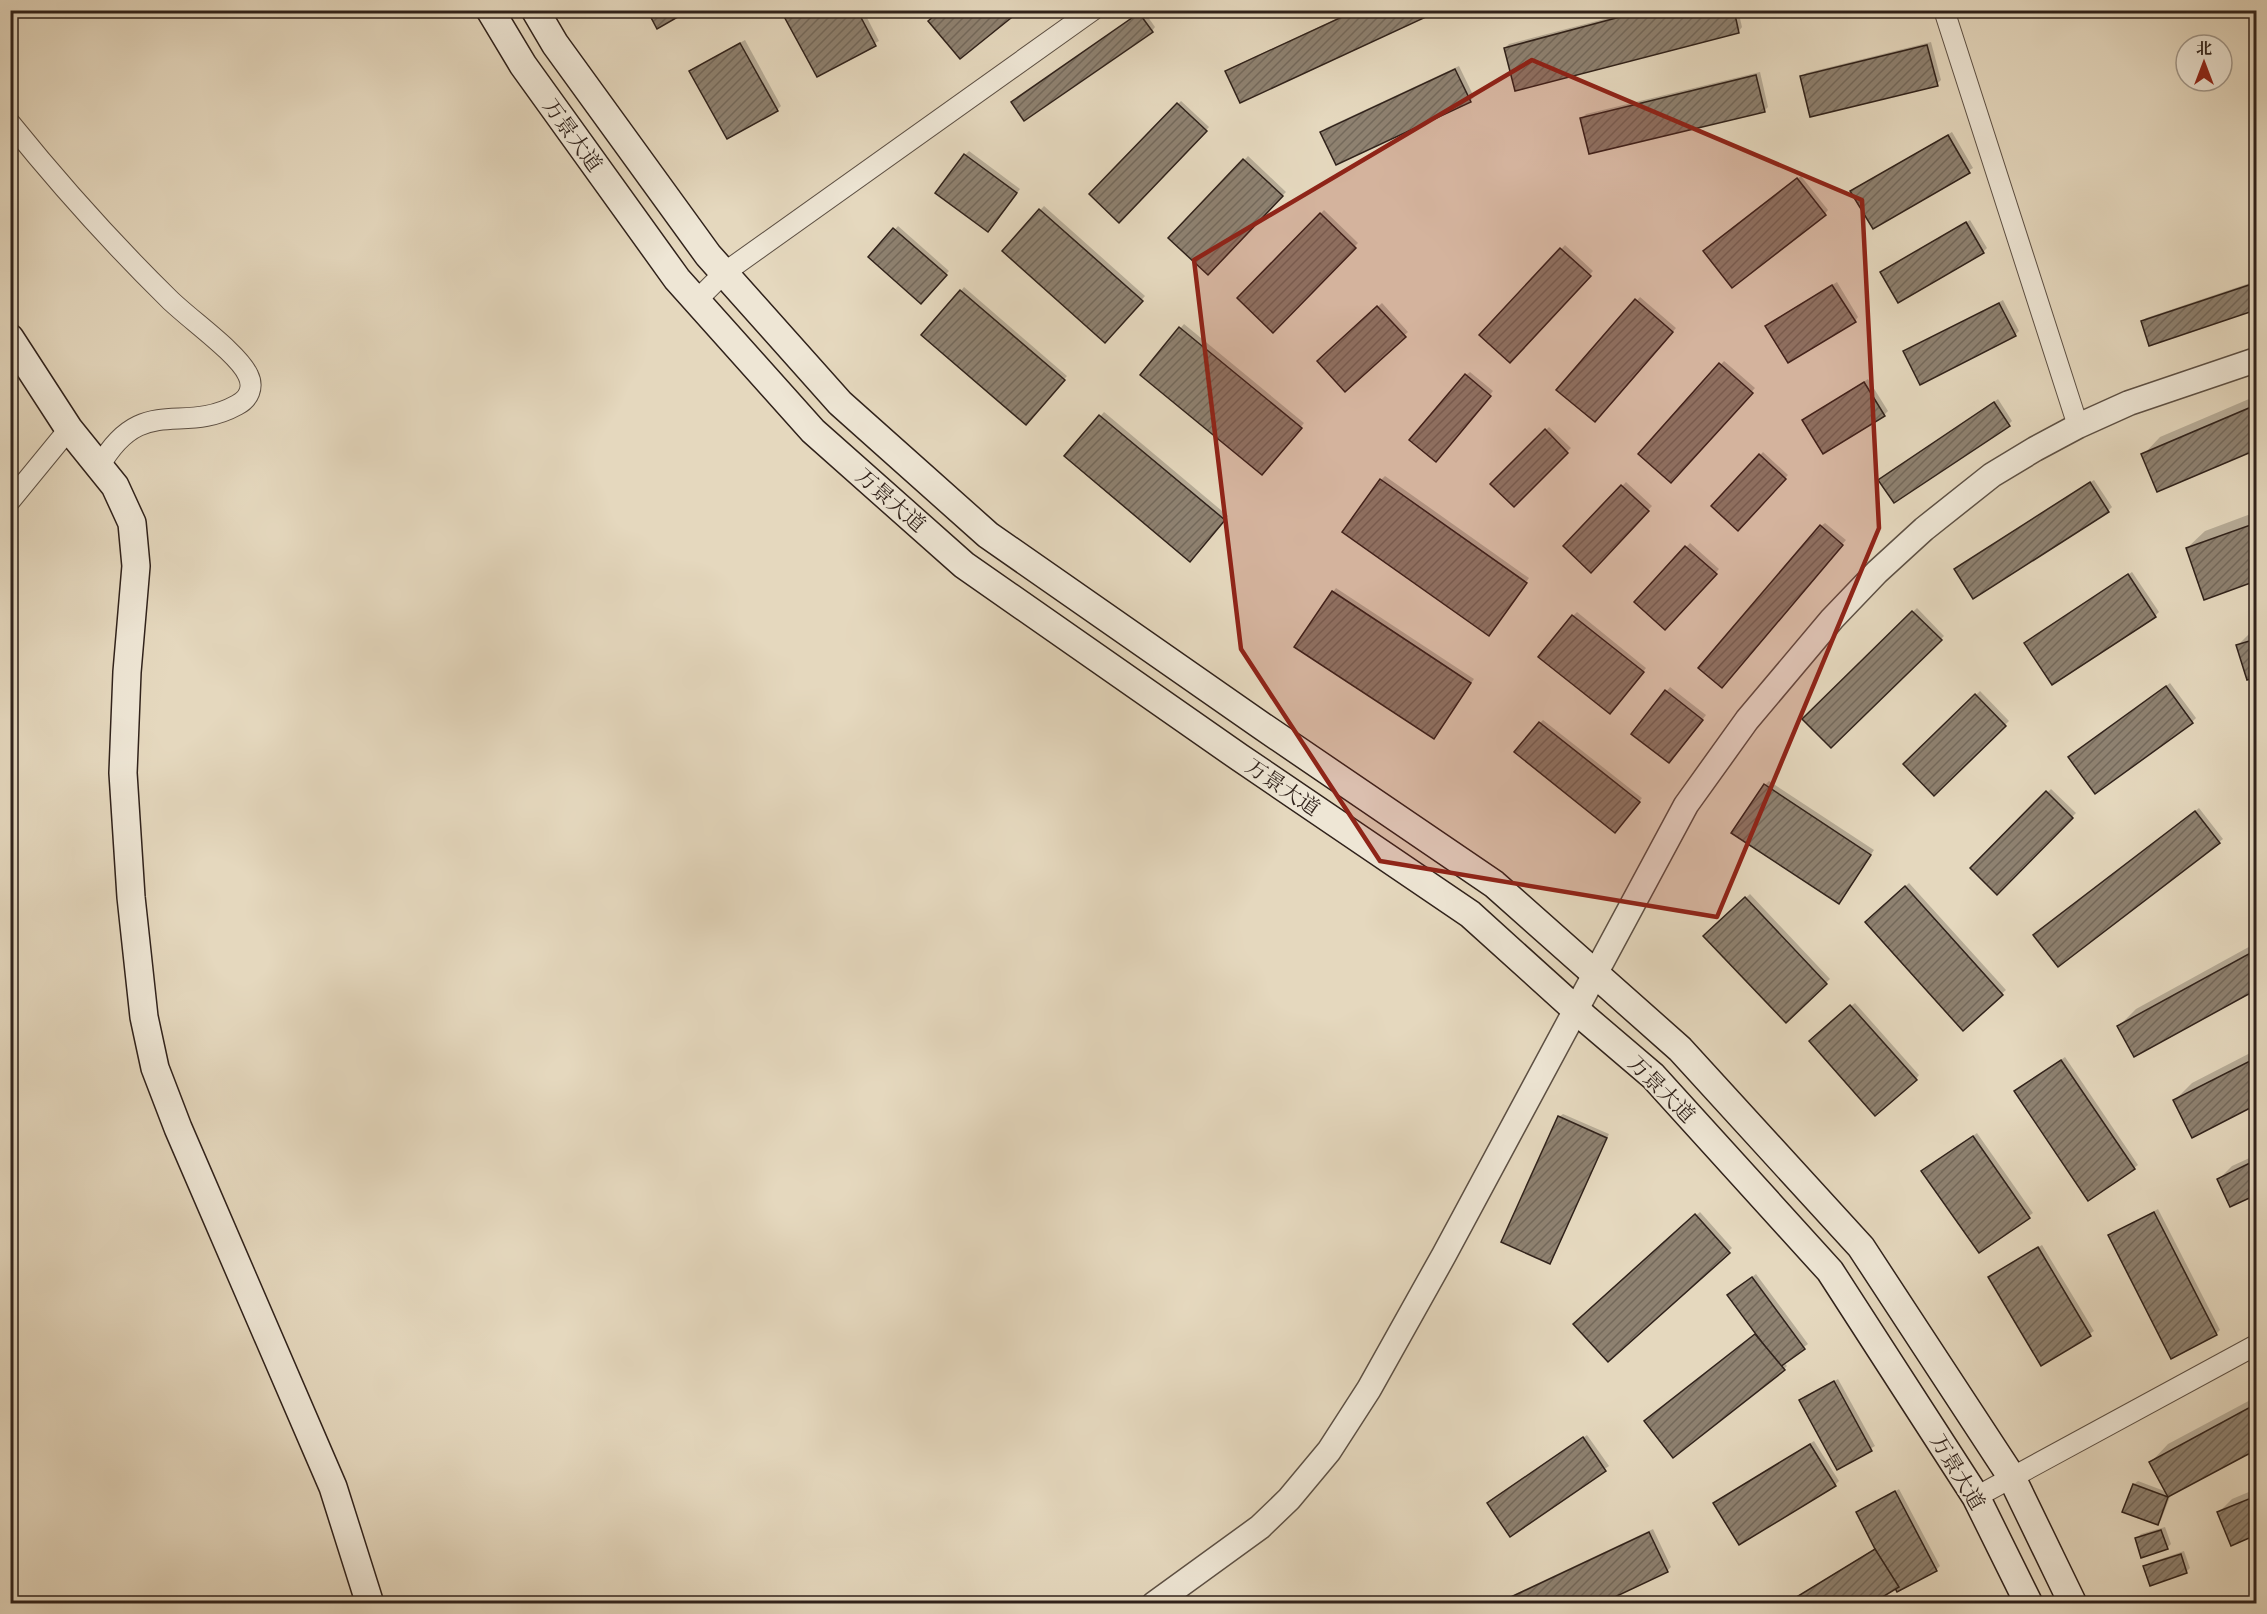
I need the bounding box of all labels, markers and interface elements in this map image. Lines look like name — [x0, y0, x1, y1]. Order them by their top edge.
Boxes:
north arrow — [2174, 33, 2234, 93]
text: 北 — [2196, 38, 2212, 58]
street label: 万景大道 — [538, 94, 608, 176]
street label: 万景大道 — [851, 463, 931, 537]
street label: 万景大道 — [1241, 753, 1325, 821]
street label: 万景大道 — [1623, 1050, 1701, 1128]
street label: 万景大道 — [1926, 1430, 1990, 1514]

